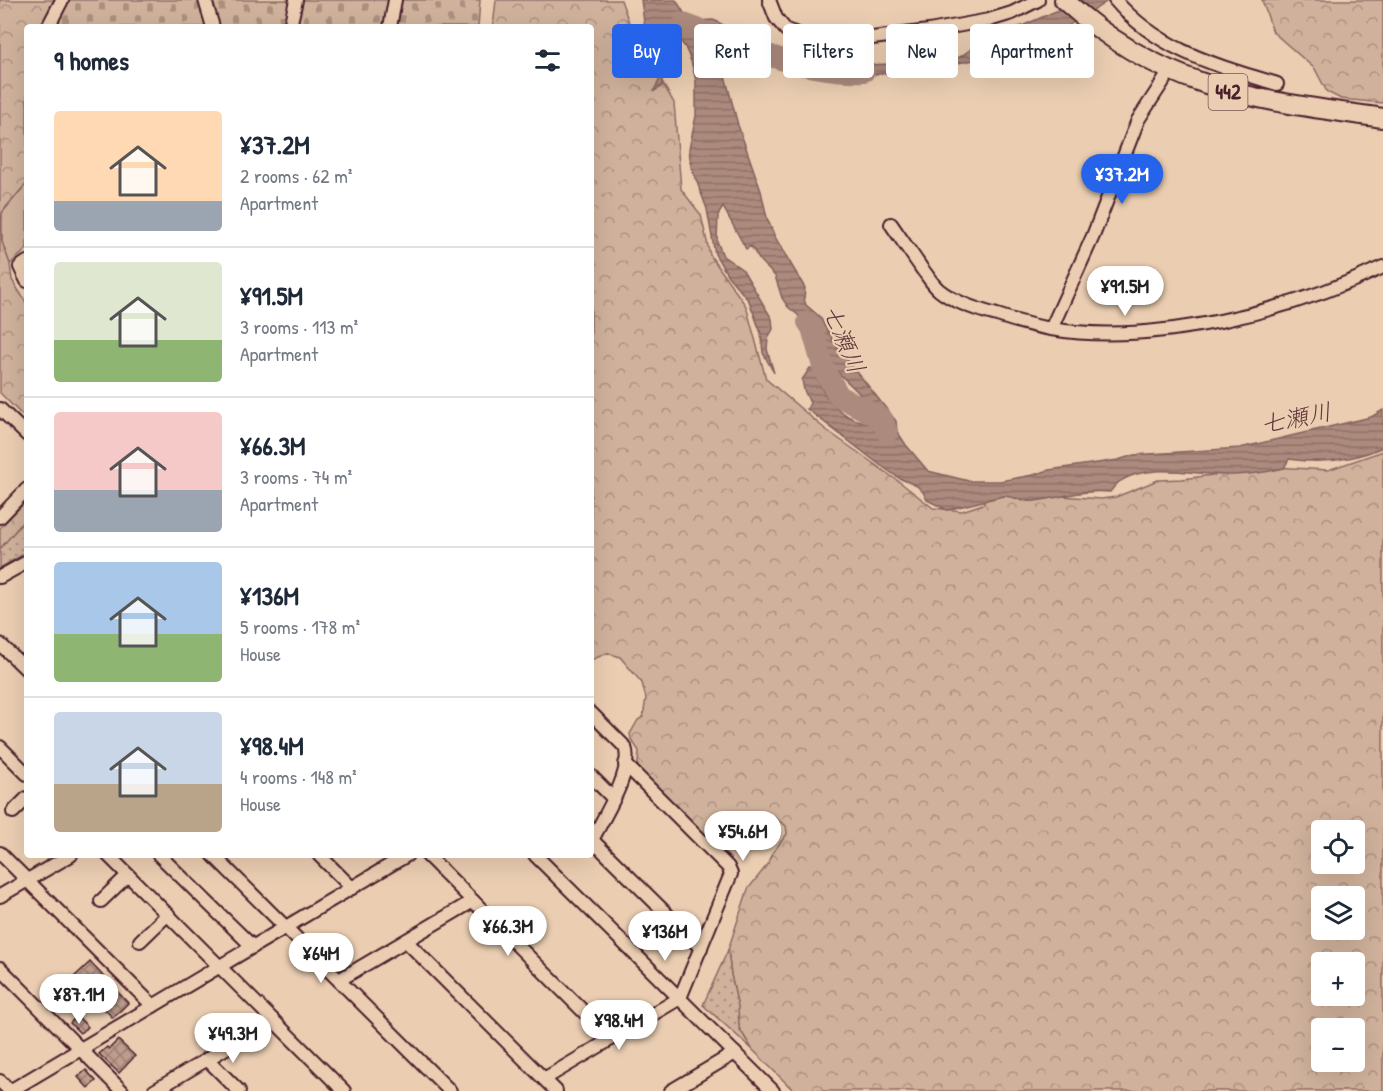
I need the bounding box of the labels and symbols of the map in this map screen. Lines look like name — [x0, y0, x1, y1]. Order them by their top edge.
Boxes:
road number: 442 — [1208, 74, 1248, 110]
pin: ¥37.2M — [1073, 154, 1171, 205]
pin: ¥91.5M — [1076, 266, 1174, 317]
water label: 七瀬川 — [816, 299, 874, 378]
water label: 七瀬川 — [1257, 394, 1334, 440]
pin: ¥54.6M — [694, 811, 792, 862]
pin: ¥66.3M — [459, 906, 557, 957]
pin: ¥136M — [623, 911, 707, 962]
pin: ¥64M — [285, 933, 357, 984]
pin: ¥87.1M — [30, 974, 128, 1025]
pin: ¥98.4M — [570, 1000, 668, 1051]
pin: ¥49.3M — [184, 1013, 282, 1064]

